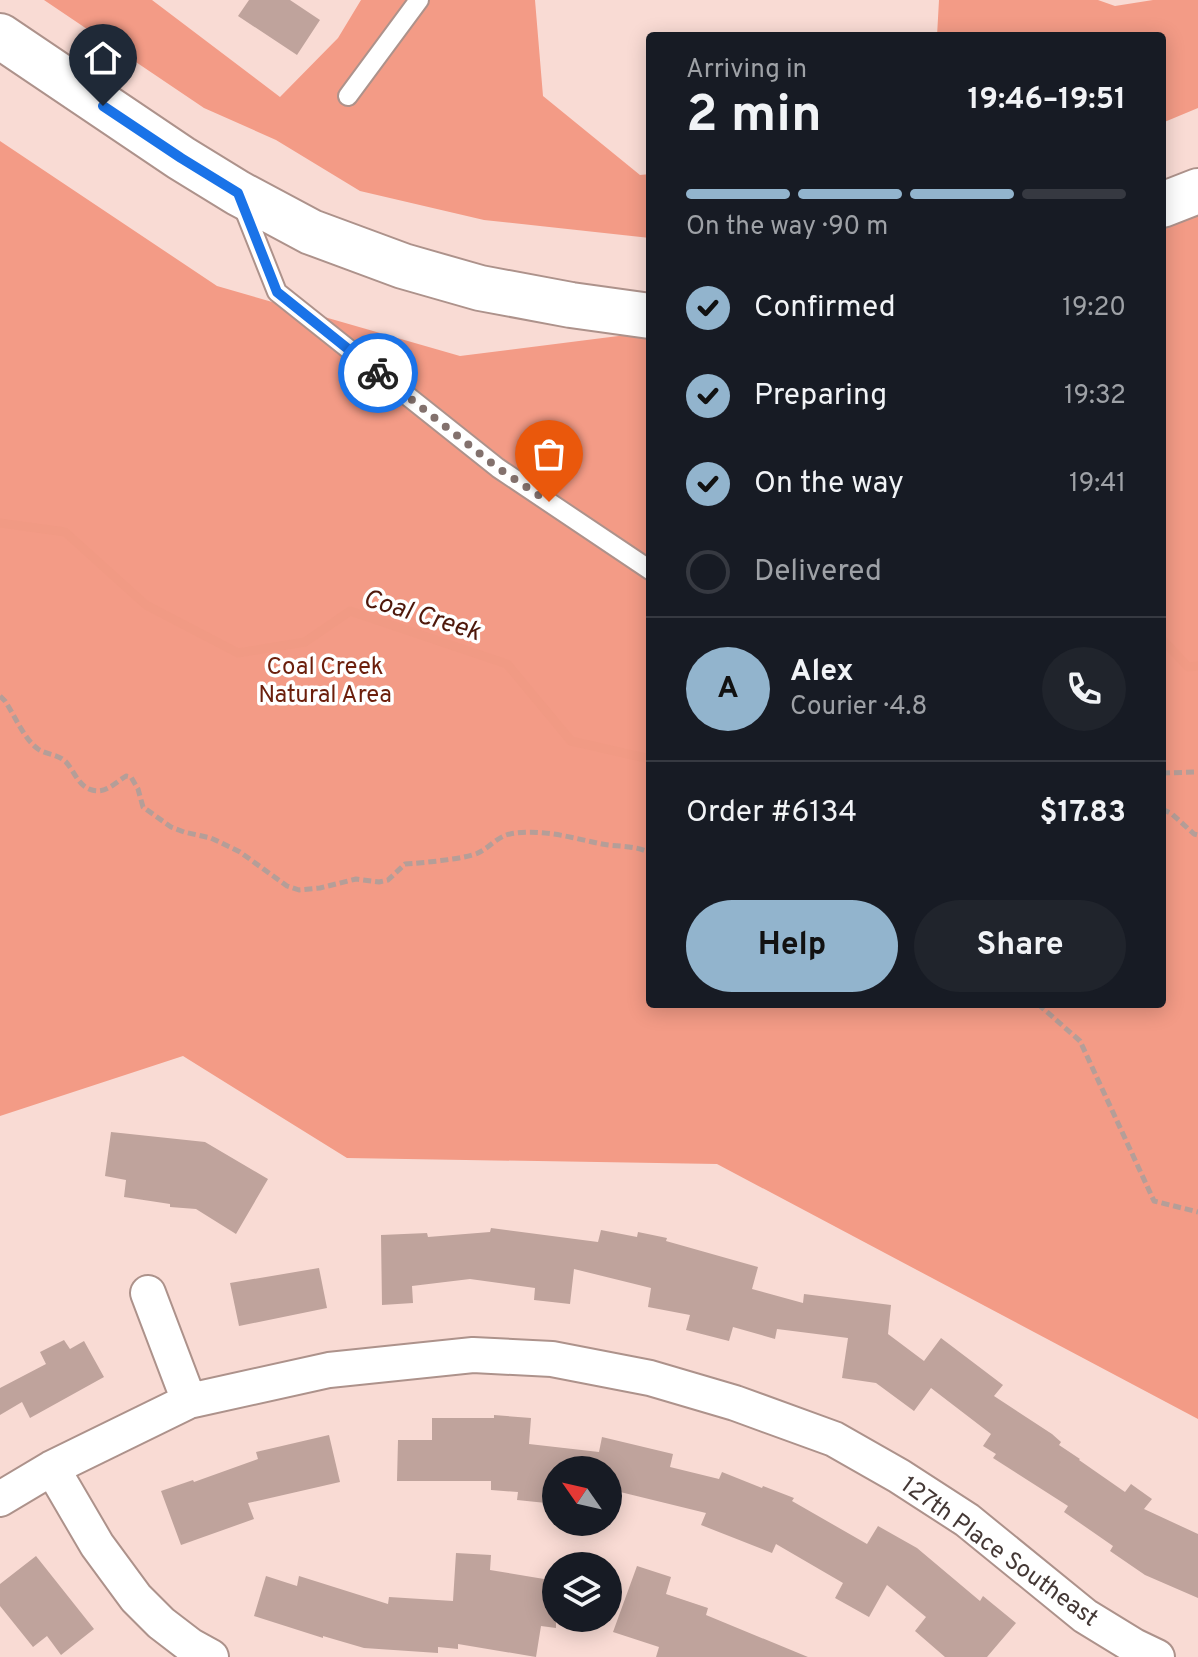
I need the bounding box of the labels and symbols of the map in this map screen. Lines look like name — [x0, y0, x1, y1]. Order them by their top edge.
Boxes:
pin — [69, 24, 137, 106]
courier — [338, 333, 418, 413]
pin — [515, 420, 583, 502]
water label: Coal Creek — [359, 583, 485, 650]
park label: Coal Creek Natural Area — [258, 653, 392, 711]
north arrow — [542, 1456, 622, 1536]
street label: 127th Place Southeast — [894, 1471, 1103, 1634]

